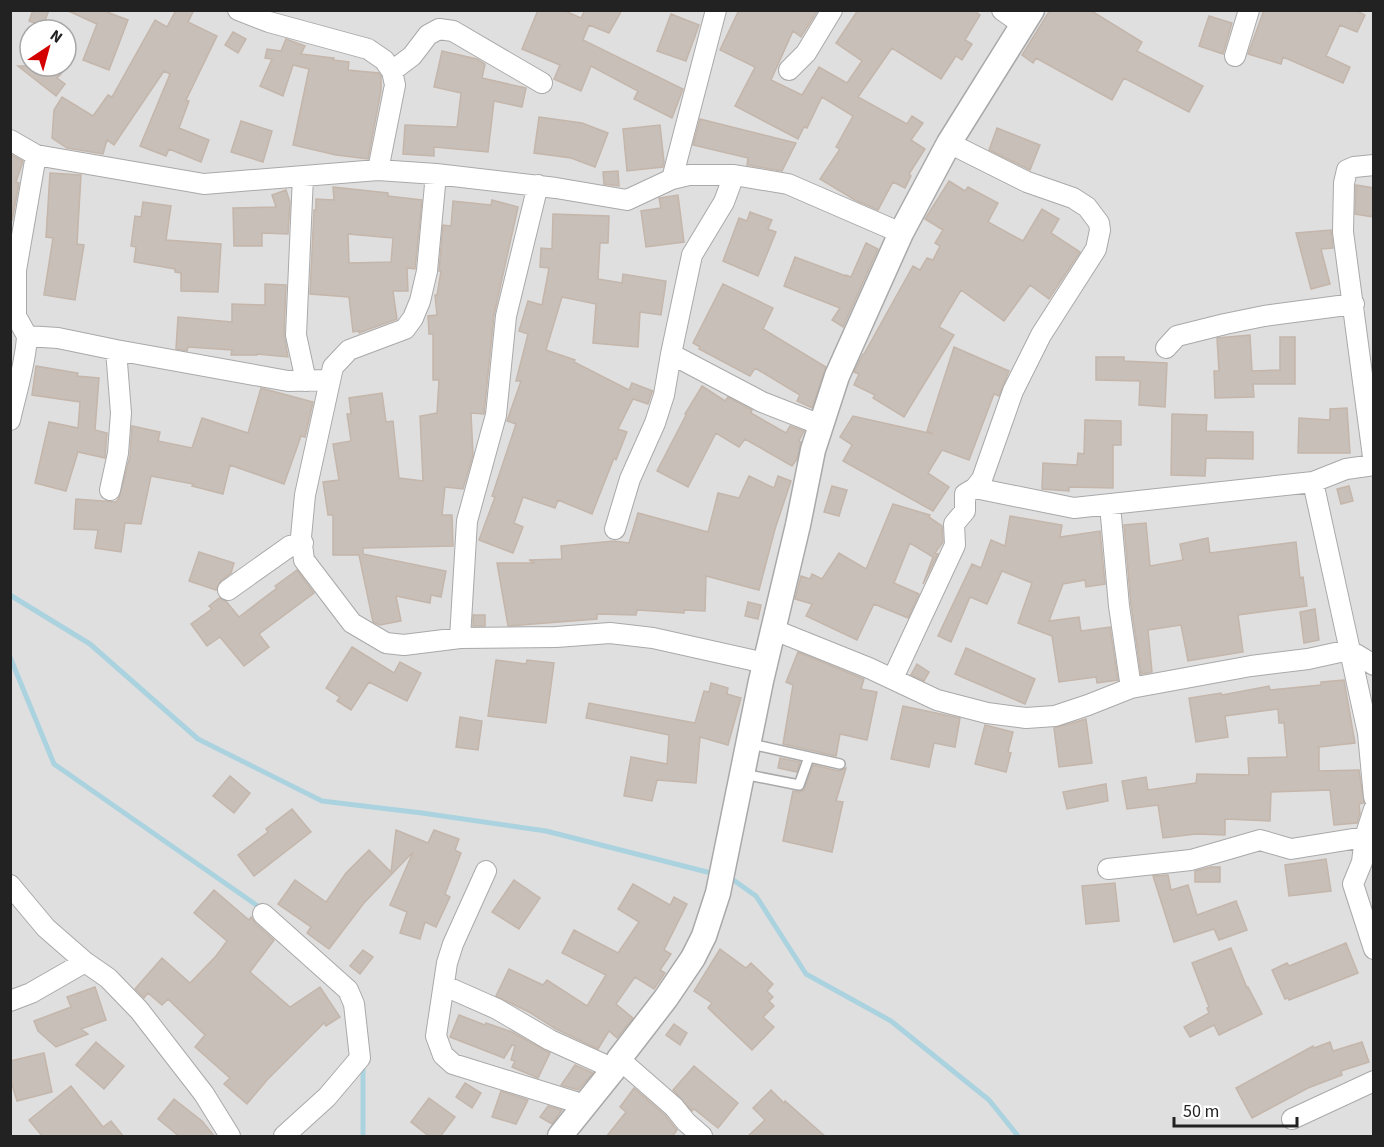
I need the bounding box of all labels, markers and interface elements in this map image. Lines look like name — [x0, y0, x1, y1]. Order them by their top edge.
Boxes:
north arrow — [18, 18, 78, 78]
text: N — [45, 25, 67, 49]
scale bar — [1174, 1090, 1297, 1128]
text: 50 m — [1183, 1099, 1219, 1124]

